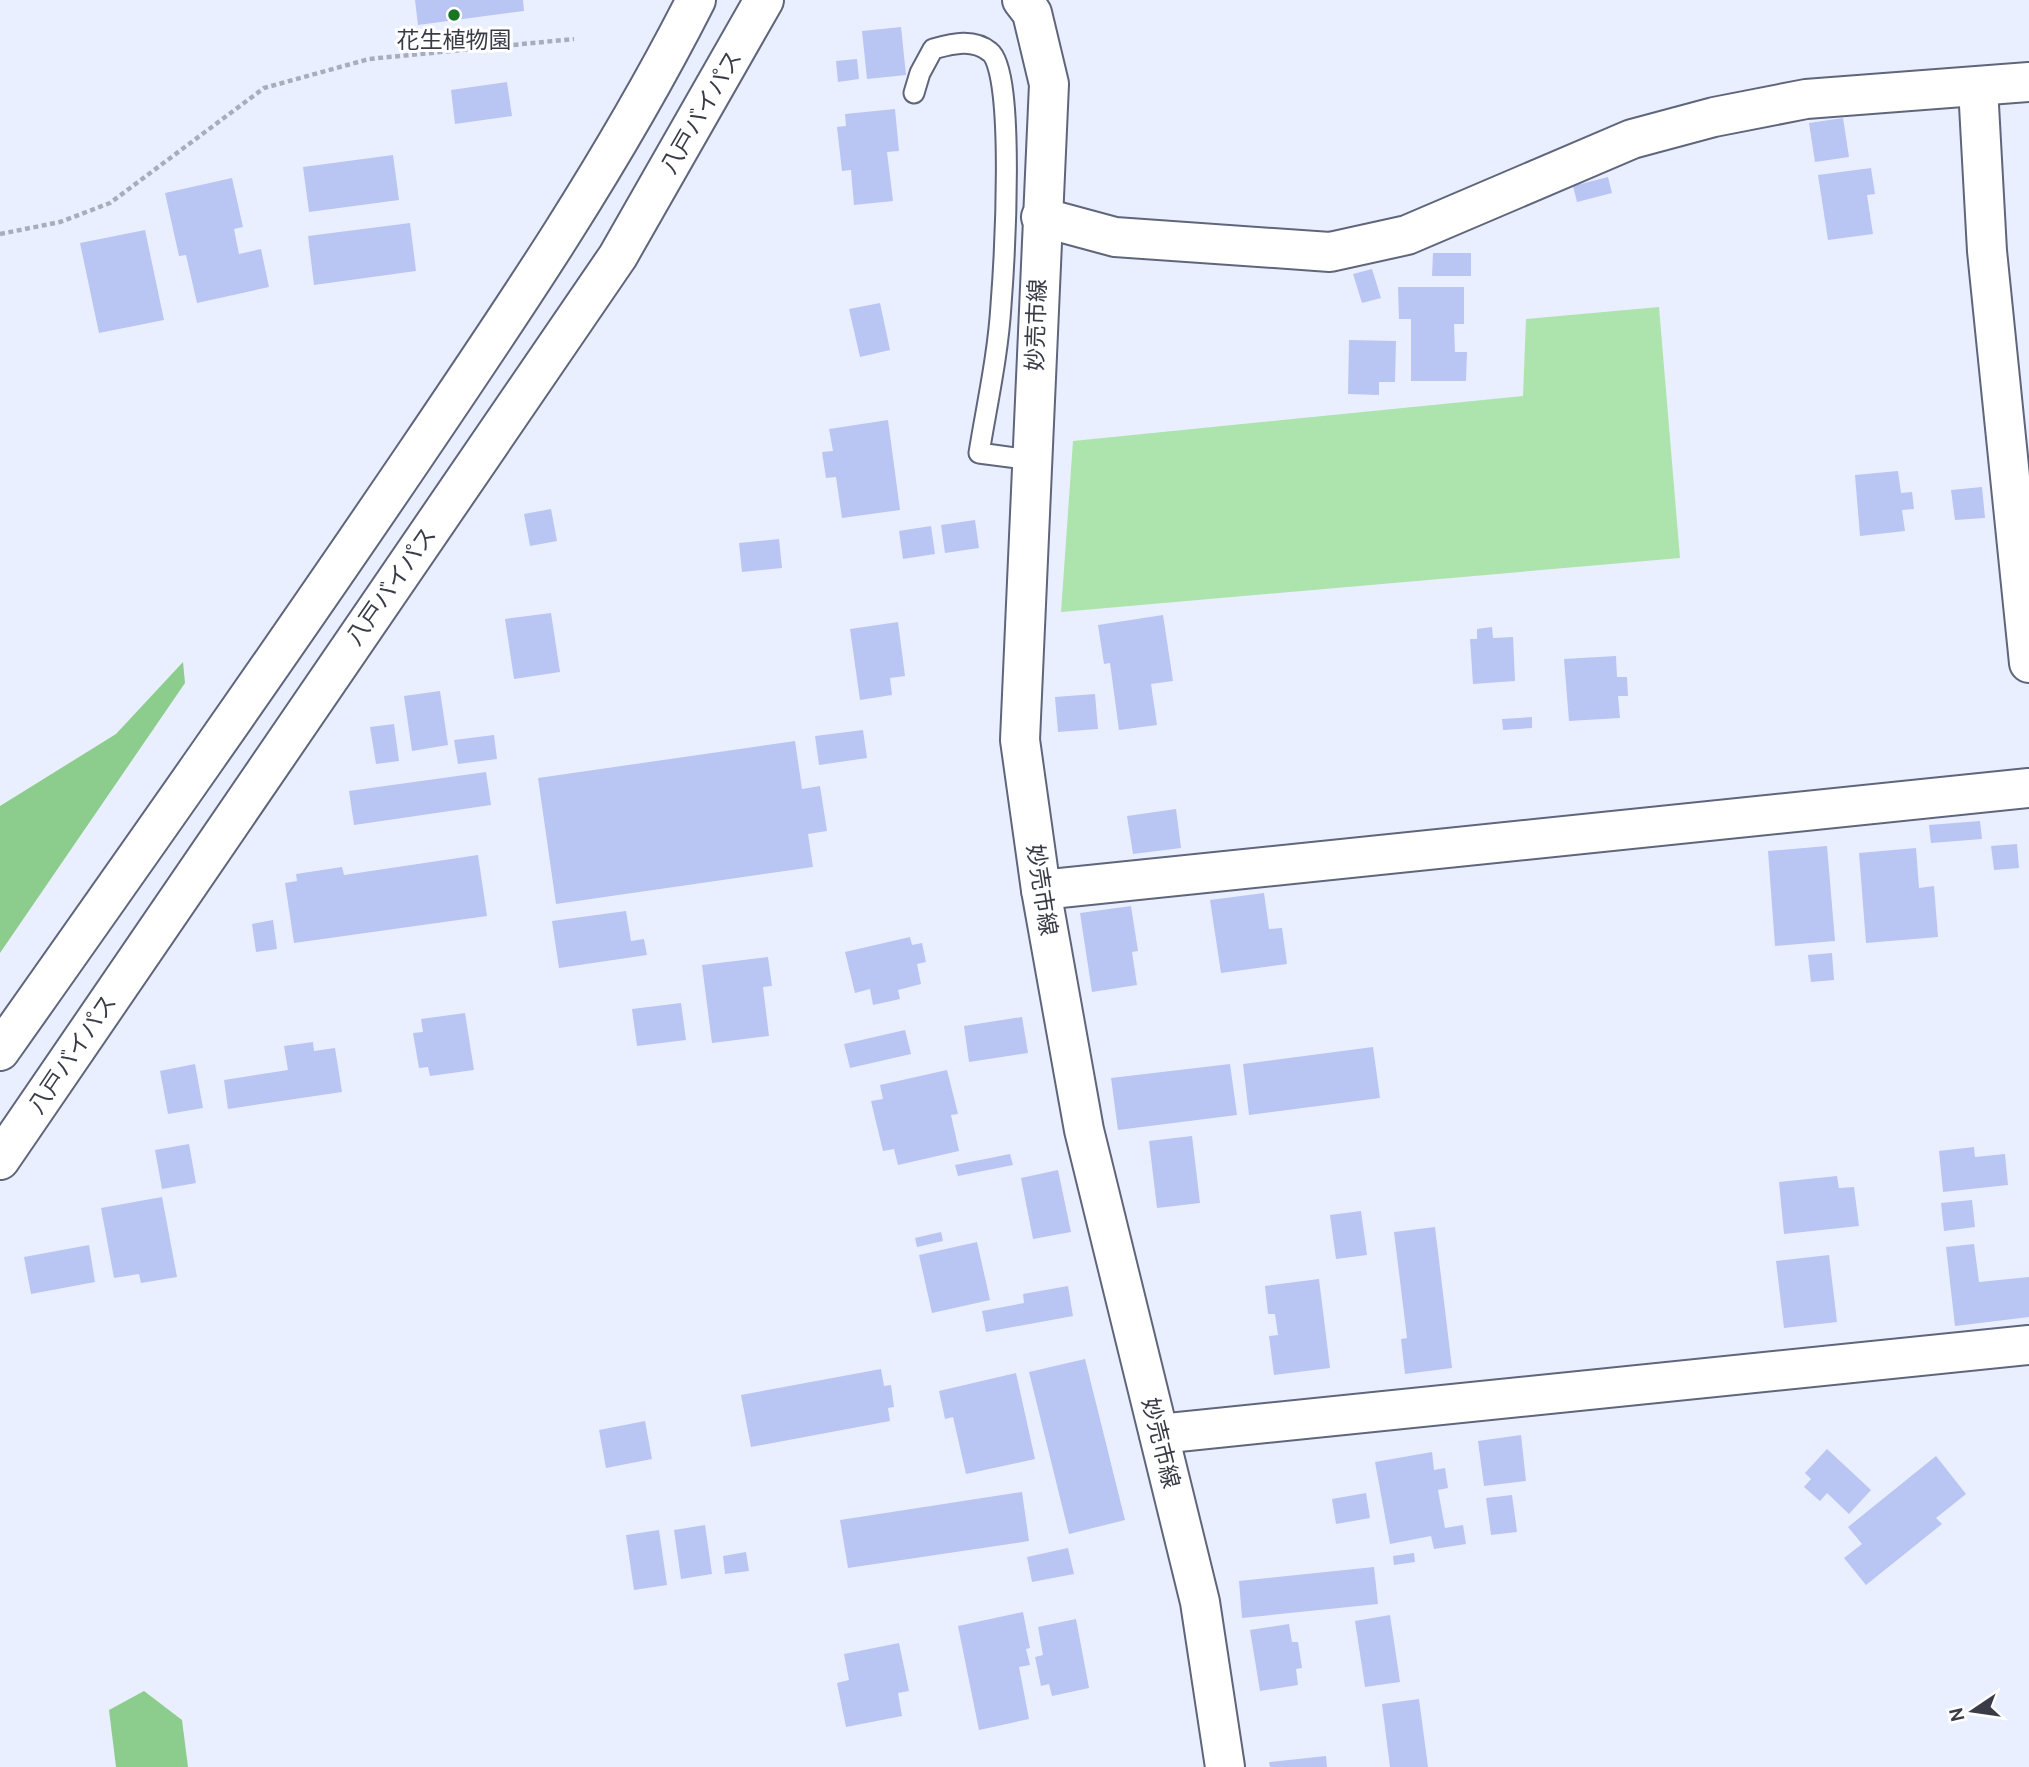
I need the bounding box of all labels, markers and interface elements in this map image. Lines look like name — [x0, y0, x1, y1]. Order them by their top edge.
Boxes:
marker: 花生植物園 — [446, 7, 462, 23]
place label: 花生植物園 — [397, 26, 512, 54]
street label: 八戸バイパス — [654, 45, 748, 179]
street label: 妙売市線 — [1020, 279, 1052, 371]
street label: 八戸バイパス — [340, 522, 442, 650]
street label: 妙売市線 — [1021, 842, 1063, 938]
street label: 八戸バイパス — [22, 989, 122, 1119]
street label: 妙売市線 — [1136, 1395, 1186, 1491]
north arrow — [1938, 1676, 2008, 1746]
text: N — [1944, 1706, 1970, 1724]

